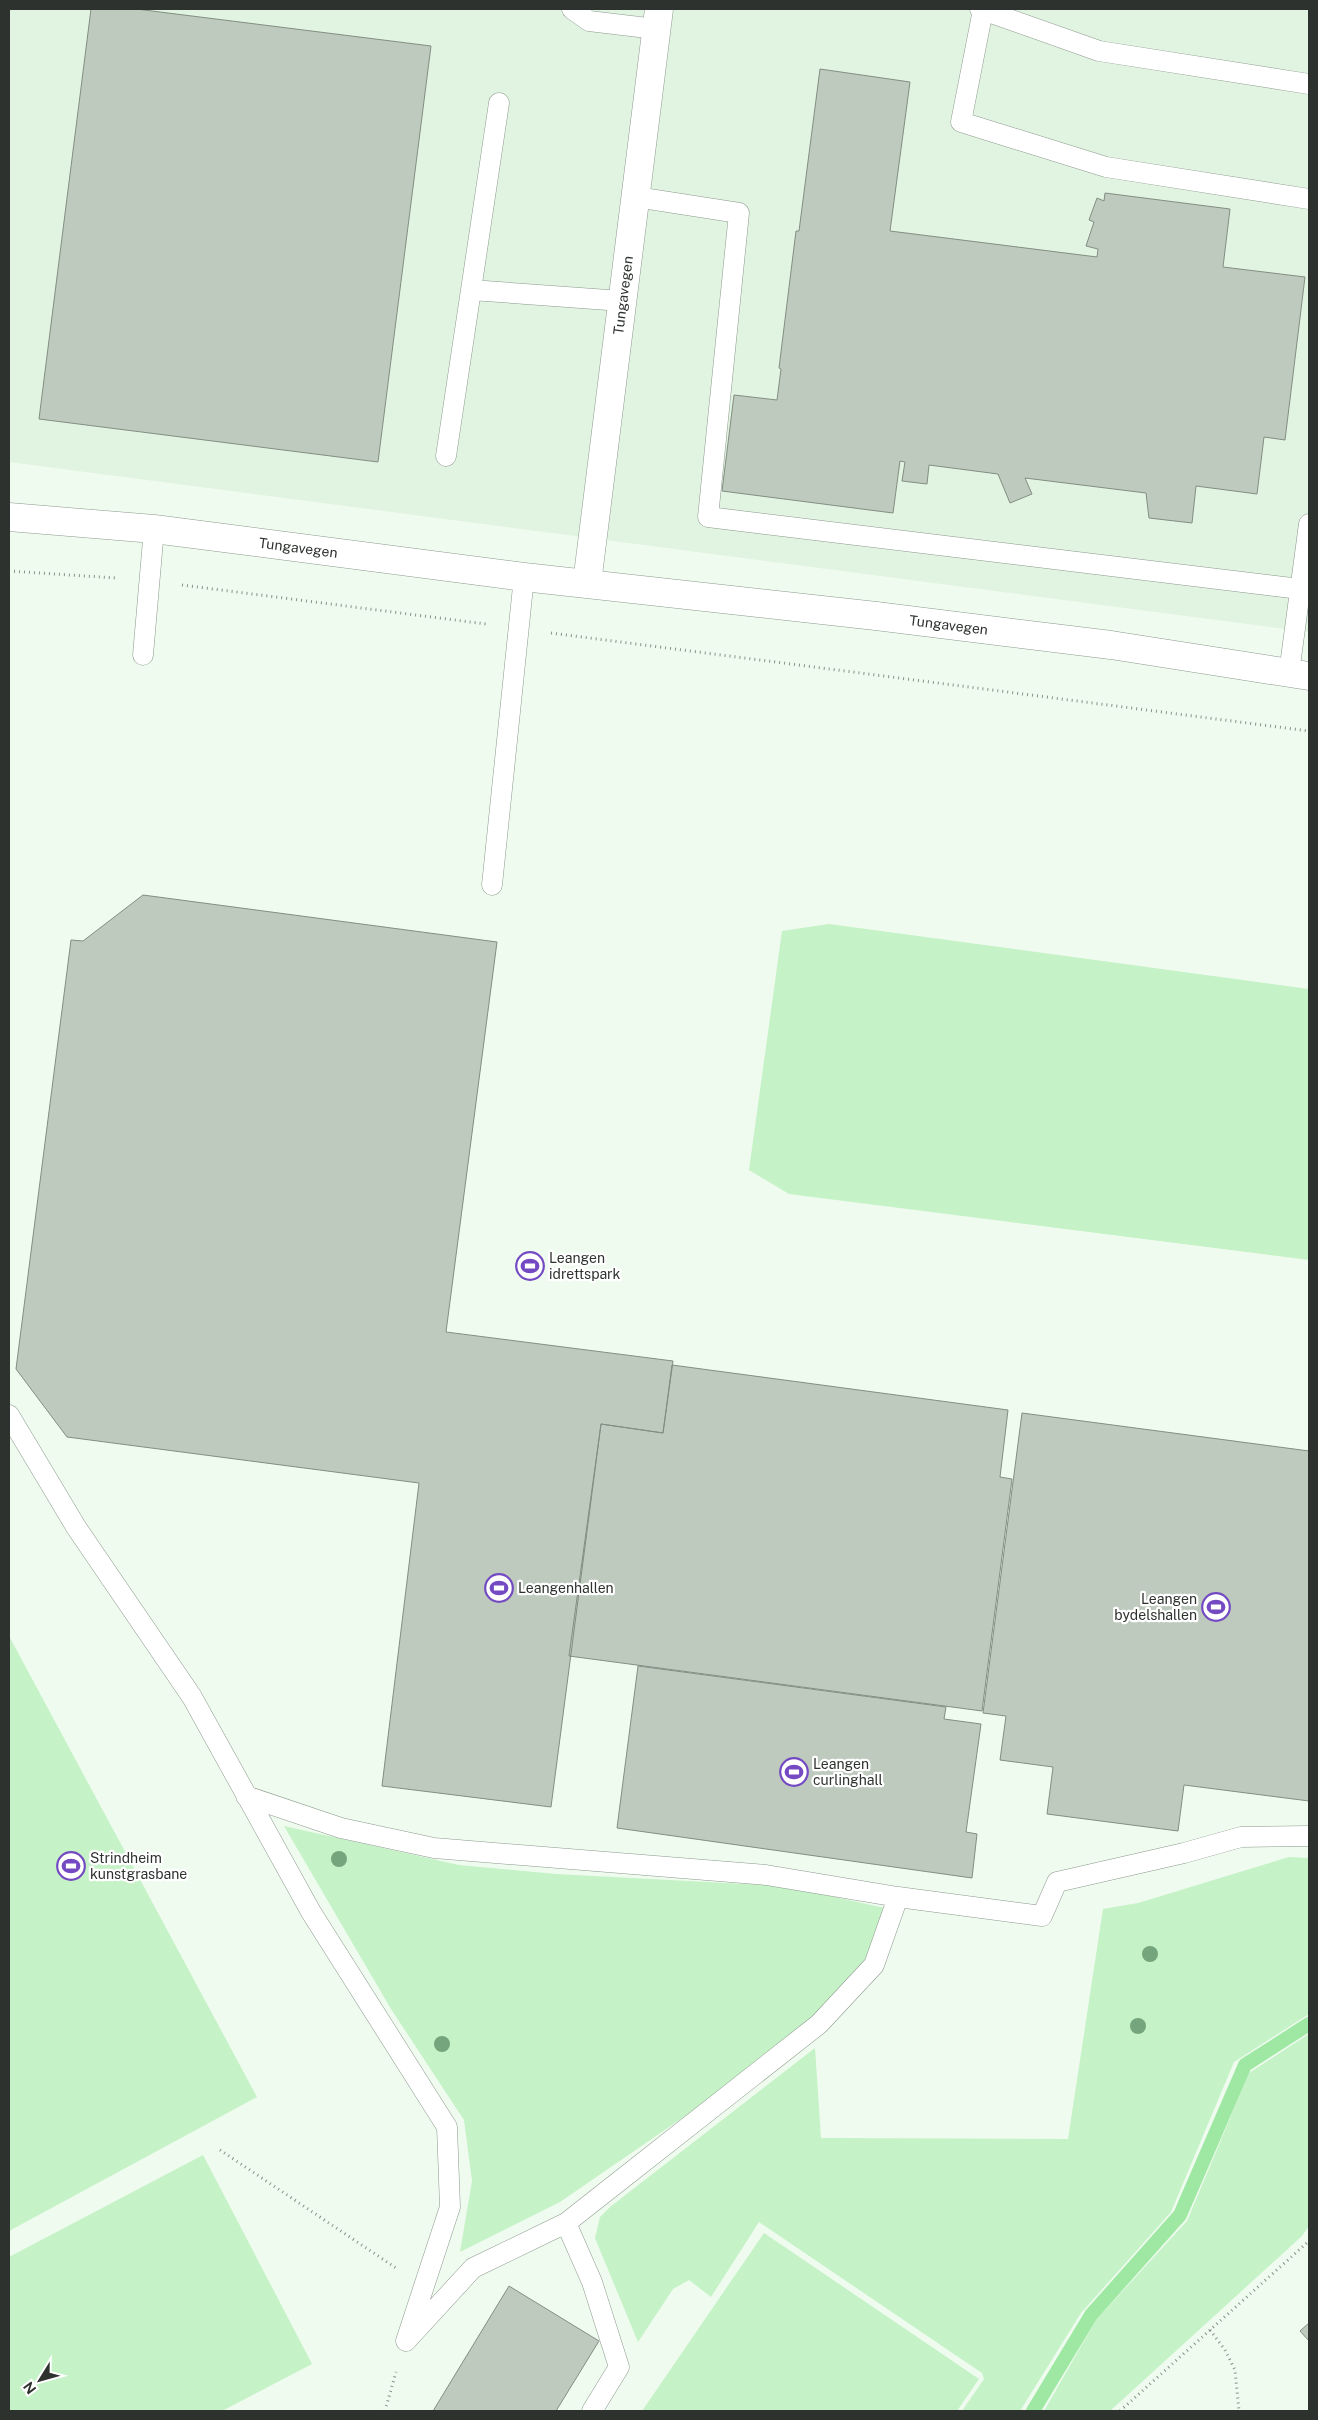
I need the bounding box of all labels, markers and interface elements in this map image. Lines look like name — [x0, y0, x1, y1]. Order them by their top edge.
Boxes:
street label: Tungavegen — [610, 255, 636, 336]
street label: Tungavegen — [258, 535, 339, 561]
street label: Tungavegen — [908, 612, 989, 638]
place label: Leangen idrettspark — [549, 1250, 621, 1282]
sports icon: Leangen idrettspark — [515, 1251, 545, 1281]
sports icon: Leangenhallen — [484, 1573, 514, 1603]
place label: Leangenhallen — [518, 1580, 614, 1596]
place label: Leangen bydelshallen — [1114, 1591, 1197, 1623]
sports icon: Leangen bydelshallen — [1201, 1592, 1231, 1622]
place label: Leangen curlinghall — [813, 1756, 883, 1788]
sports icon: Leangen curlinghall — [779, 1757, 809, 1787]
place label: Strindheim kunstgrasbane — [90, 1850, 187, 1882]
sports icon: Strindheim kunstgrasbane — [56, 1851, 86, 1881]
north arrow — [15, 2355, 65, 2405]
text: N — [20, 2379, 39, 2397]

